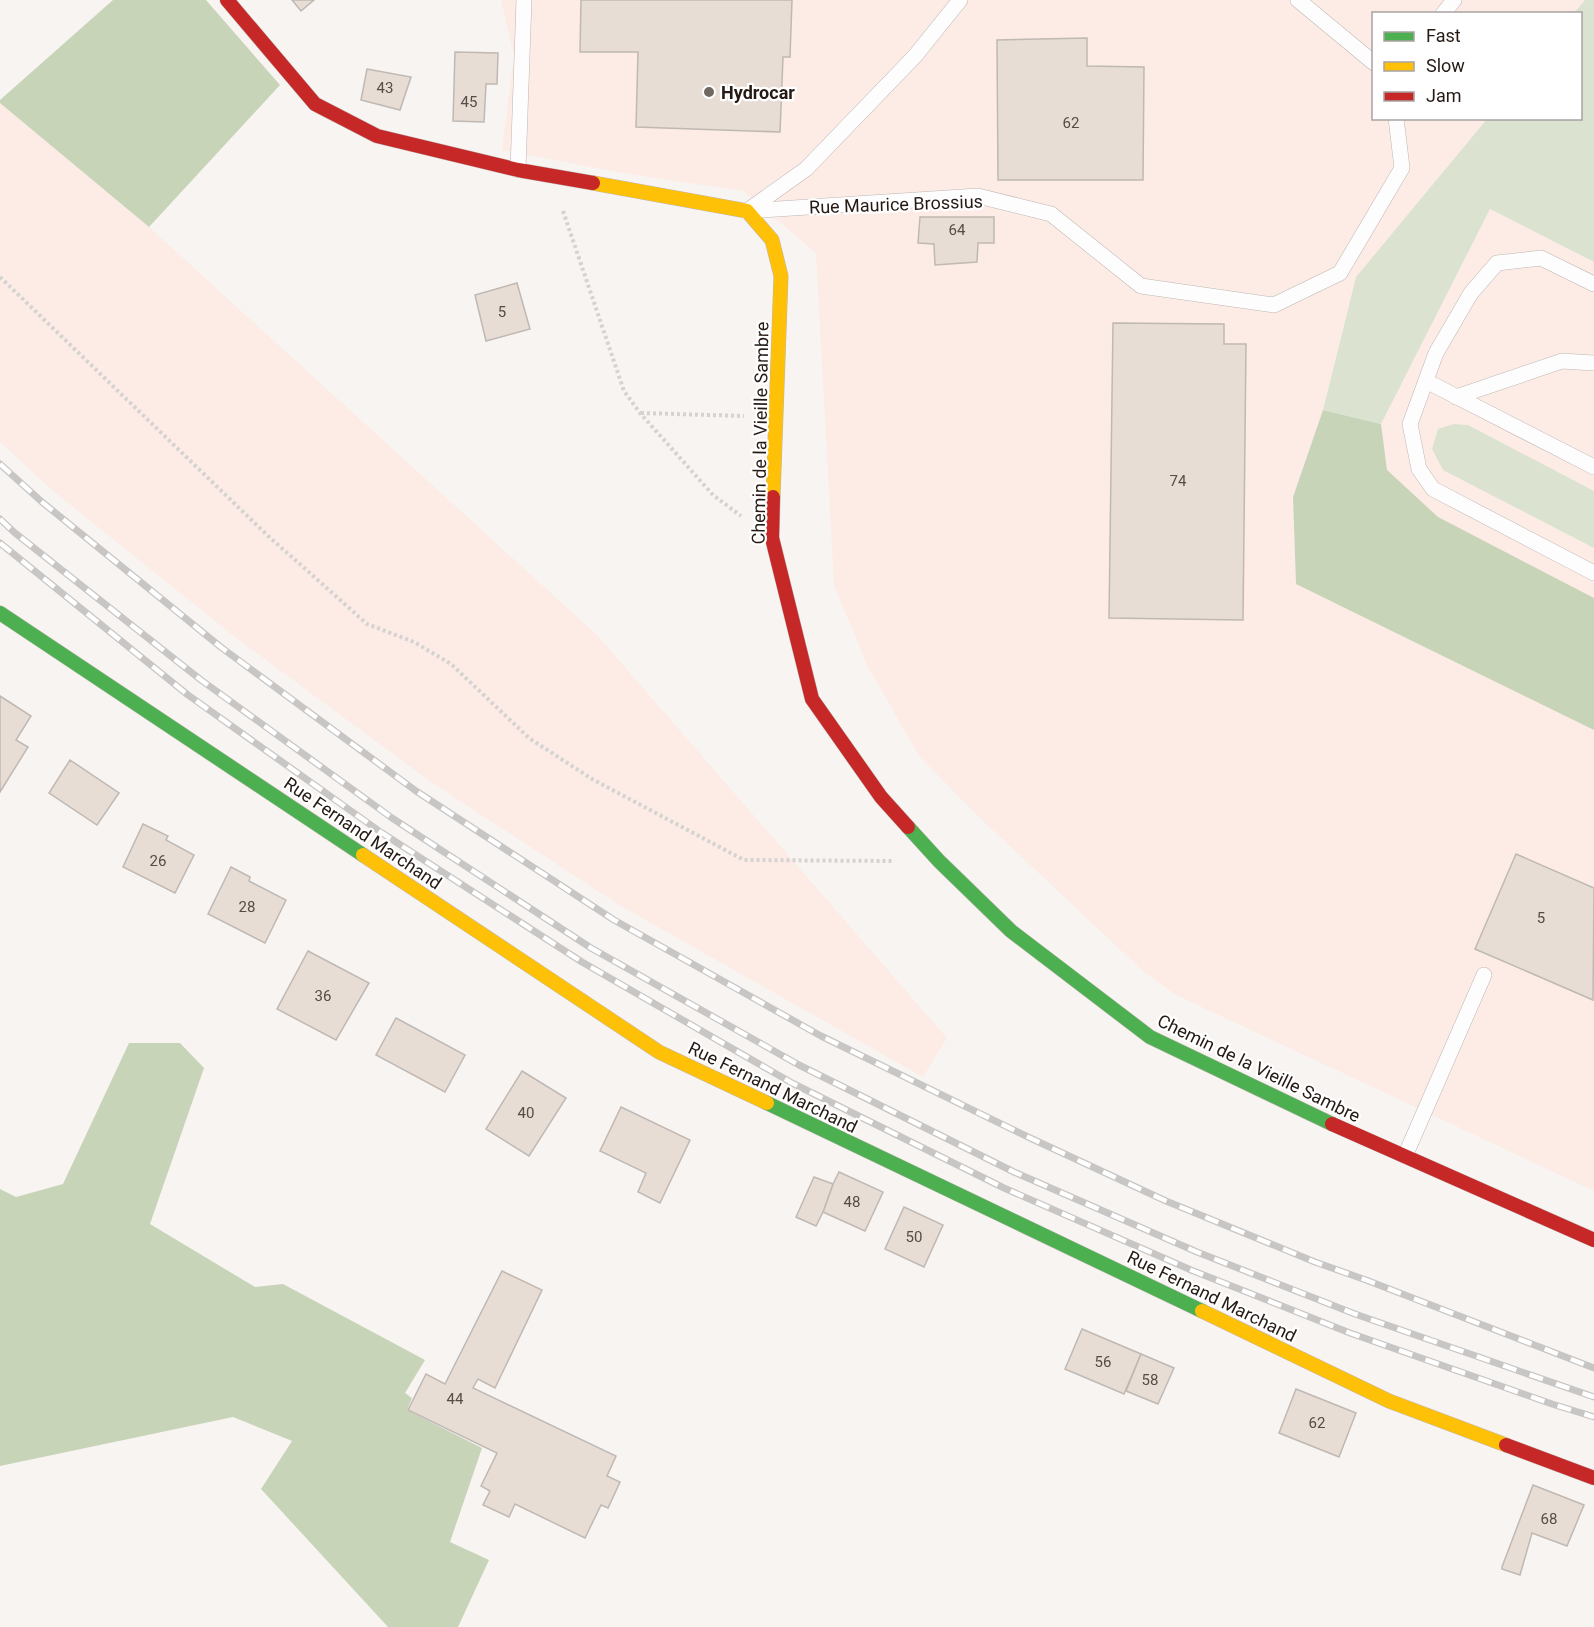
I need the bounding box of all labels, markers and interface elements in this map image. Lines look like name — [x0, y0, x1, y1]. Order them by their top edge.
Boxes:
legend — [1372, 12, 1582, 120]
text: Fast — [1426, 25, 1461, 46]
text: Slow — [1426, 55, 1465, 76]
house number: 43 — [377, 79, 393, 97]
place label: Hydrocar — [721, 82, 795, 103]
marker: Hydrocar — [702, 85, 716, 99]
text: Jam — [1426, 85, 1462, 106]
house number: 45 — [461, 93, 477, 111]
house number: 62 — [1063, 114, 1079, 132]
street label: Rue Maurice Brossius — [809, 190, 983, 218]
house number: 64 — [949, 221, 966, 239]
house number: 5 — [498, 303, 506, 321]
street label: Chemin de la Vieille Sambre — [748, 321, 772, 545]
house number: 74 — [1170, 472, 1187, 490]
street label: Rue Fernand Marchand — [280, 772, 446, 894]
house number: 26 — [150, 852, 166, 870]
house number: 28 — [239, 898, 255, 916]
house number: 5 — [1537, 909, 1545, 927]
house number: 36 — [315, 987, 331, 1005]
street label: Chemin de la Vieille Sambre — [1154, 1010, 1364, 1126]
street label: Rue Fernand Marchand — [685, 1037, 861, 1137]
house number: 40 — [518, 1104, 534, 1122]
house number: 48 — [844, 1193, 860, 1211]
house number: 50 — [906, 1228, 922, 1246]
street label: Rue Fernand Marchand — [1124, 1246, 1300, 1346]
house number: 56 — [1095, 1353, 1111, 1371]
house number: 58 — [1142, 1371, 1158, 1389]
house number: 44 — [447, 1390, 464, 1408]
house number: 62 — [1309, 1414, 1325, 1432]
house number: 68 — [1541, 1510, 1557, 1528]

